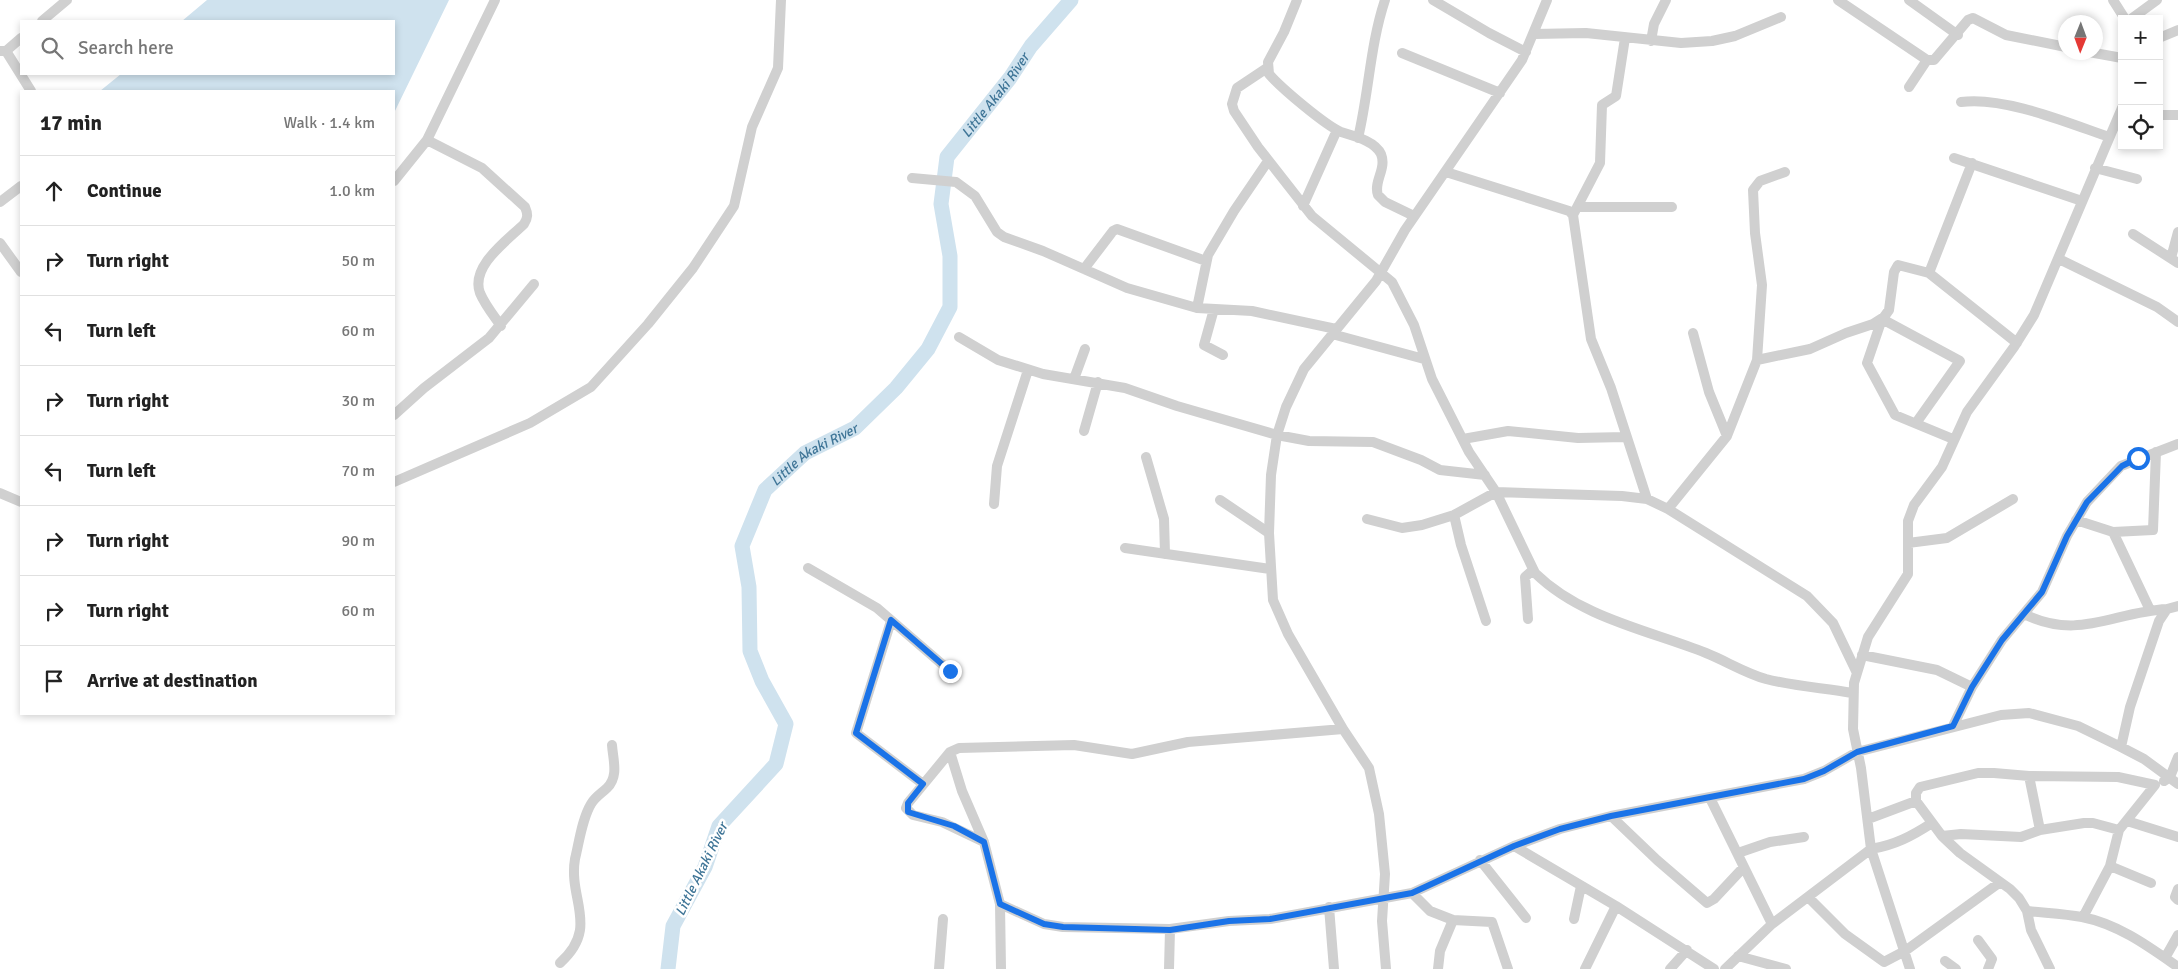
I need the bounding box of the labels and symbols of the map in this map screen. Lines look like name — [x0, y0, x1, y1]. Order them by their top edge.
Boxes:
north arrow — [2058, 15, 2103, 60]
water label: Little Akaki River — [958, 48, 1034, 141]
water label: Little Akaki River — [767, 419, 862, 490]
route start — [2127, 447, 2150, 470]
route end — [939, 660, 962, 683]
water label: Little Akaki River — [672, 818, 732, 919]

